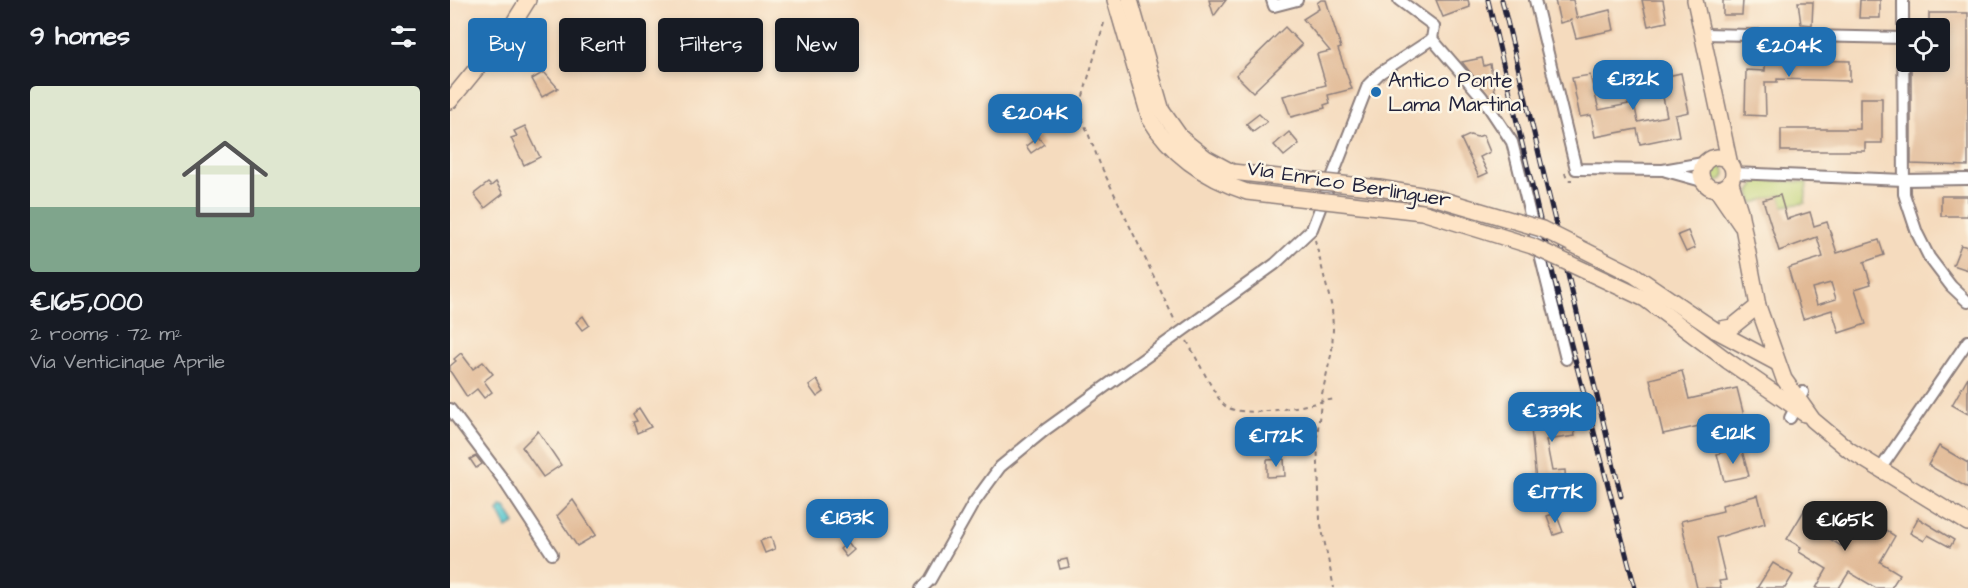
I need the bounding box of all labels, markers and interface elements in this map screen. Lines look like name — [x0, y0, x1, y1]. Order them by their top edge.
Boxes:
text: 9 homes — [30, 18, 130, 54]
chip: Buy — [468, 18, 547, 72]
chip: Rent — [559, 18, 646, 72]
chip: Filters — [658, 18, 763, 72]
chip: New — [775, 18, 859, 72]
map controls — [1896, 18, 1950, 72]
button: locate — [1896, 18, 1950, 72]
icon: filters — [387, 20, 420, 53]
pin: €204K — [1747, 27, 1831, 78]
text: €204K — [1756, 32, 1822, 60]
pin: €132K — [1591, 60, 1675, 111]
text: €132K — [1607, 65, 1659, 93]
place label: Antico Ponte Lama Martina — [1388, 66, 1521, 119]
marker: Antico Ponte Lama Martina — [1369, 85, 1383, 99]
pin: €204K — [993, 94, 1077, 145]
text: €204K — [1002, 99, 1068, 127]
icon: home — [171, 125, 279, 233]
street label: Via Enrico Berlinguer — [1245, 154, 1453, 216]
text: €165,000 — [30, 284, 143, 320]
text: 2 rooms · 72 m² — [30, 320, 182, 348]
text: Via Venticinque Aprile — [30, 348, 225, 376]
pin: €339K — [1510, 392, 1594, 443]
text: €339K — [1522, 397, 1582, 425]
pin: €121K — [1691, 414, 1775, 465]
pin: €172K — [1234, 417, 1318, 468]
text: €121K — [1711, 419, 1755, 447]
text: €172K — [1249, 422, 1303, 450]
pin: €177K — [1513, 473, 1597, 524]
text: €177K — [1527, 478, 1583, 506]
pin: €183K — [805, 499, 889, 550]
pin: €165K — [1803, 501, 1887, 552]
text: €183K — [820, 504, 874, 532]
text: €165K — [1816, 506, 1874, 534]

